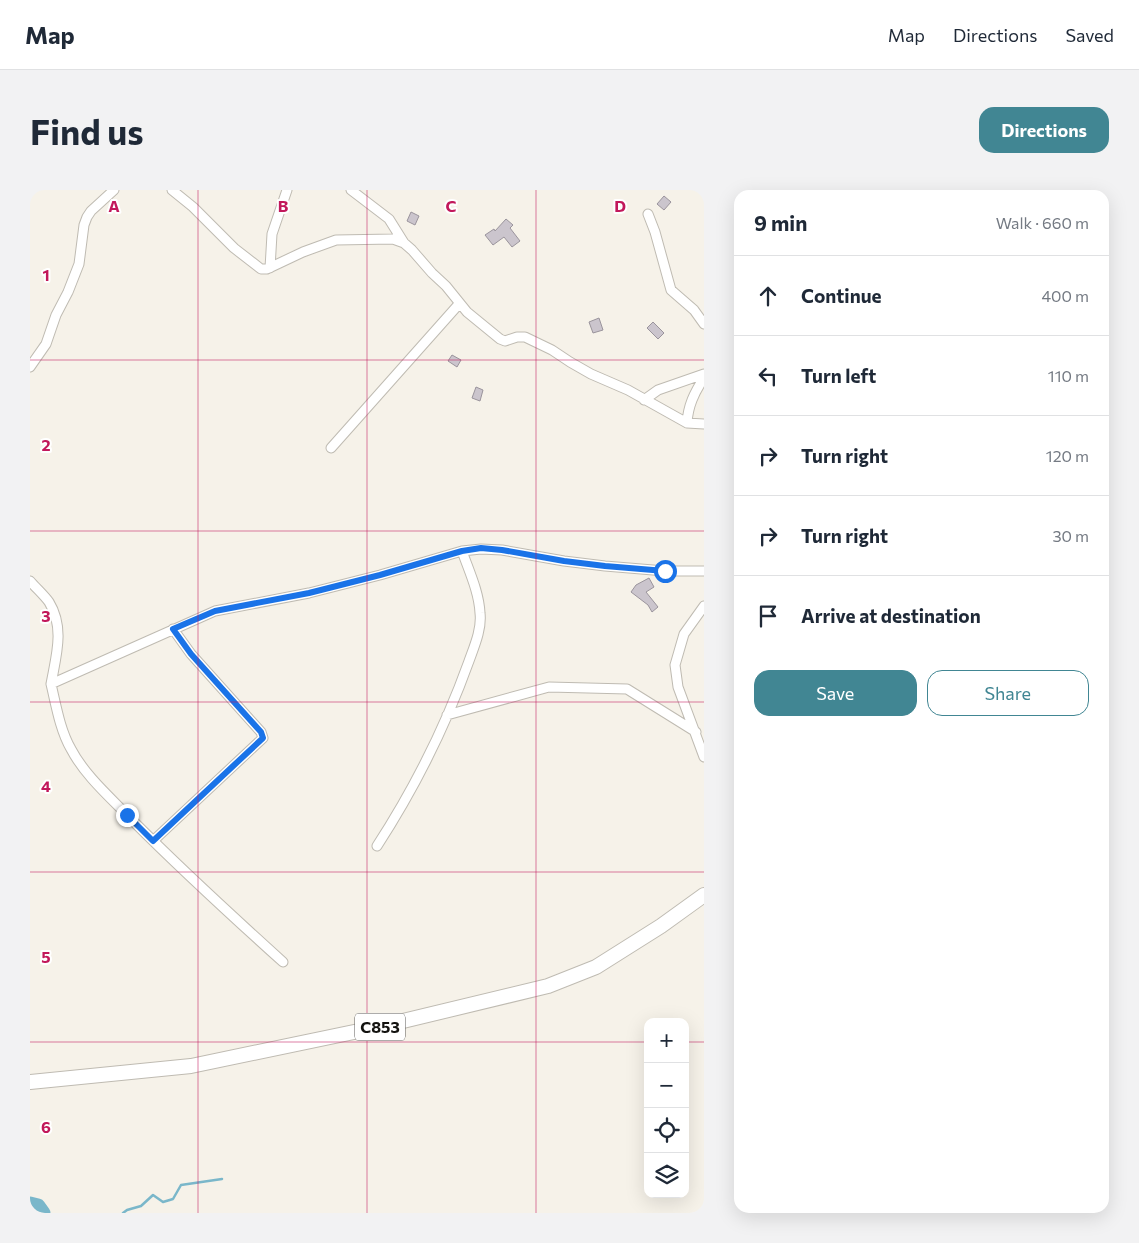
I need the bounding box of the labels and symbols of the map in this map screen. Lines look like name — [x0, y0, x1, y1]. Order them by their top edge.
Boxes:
text: A — [108, 196, 120, 215]
text: B — [278, 196, 289, 215]
text: C — [446, 196, 457, 215]
text: D — [614, 196, 626, 215]
text: 1 — [42, 265, 50, 284]
text: 2 — [41, 435, 51, 454]
route start — [654, 560, 677, 583]
text: 3 — [41, 606, 51, 625]
text: 4 — [41, 776, 51, 795]
route end — [116, 804, 139, 827]
text: 5 — [41, 947, 51, 966]
road number: C853 — [355, 1014, 405, 1040]
text: 6 — [41, 1117, 51, 1136]

